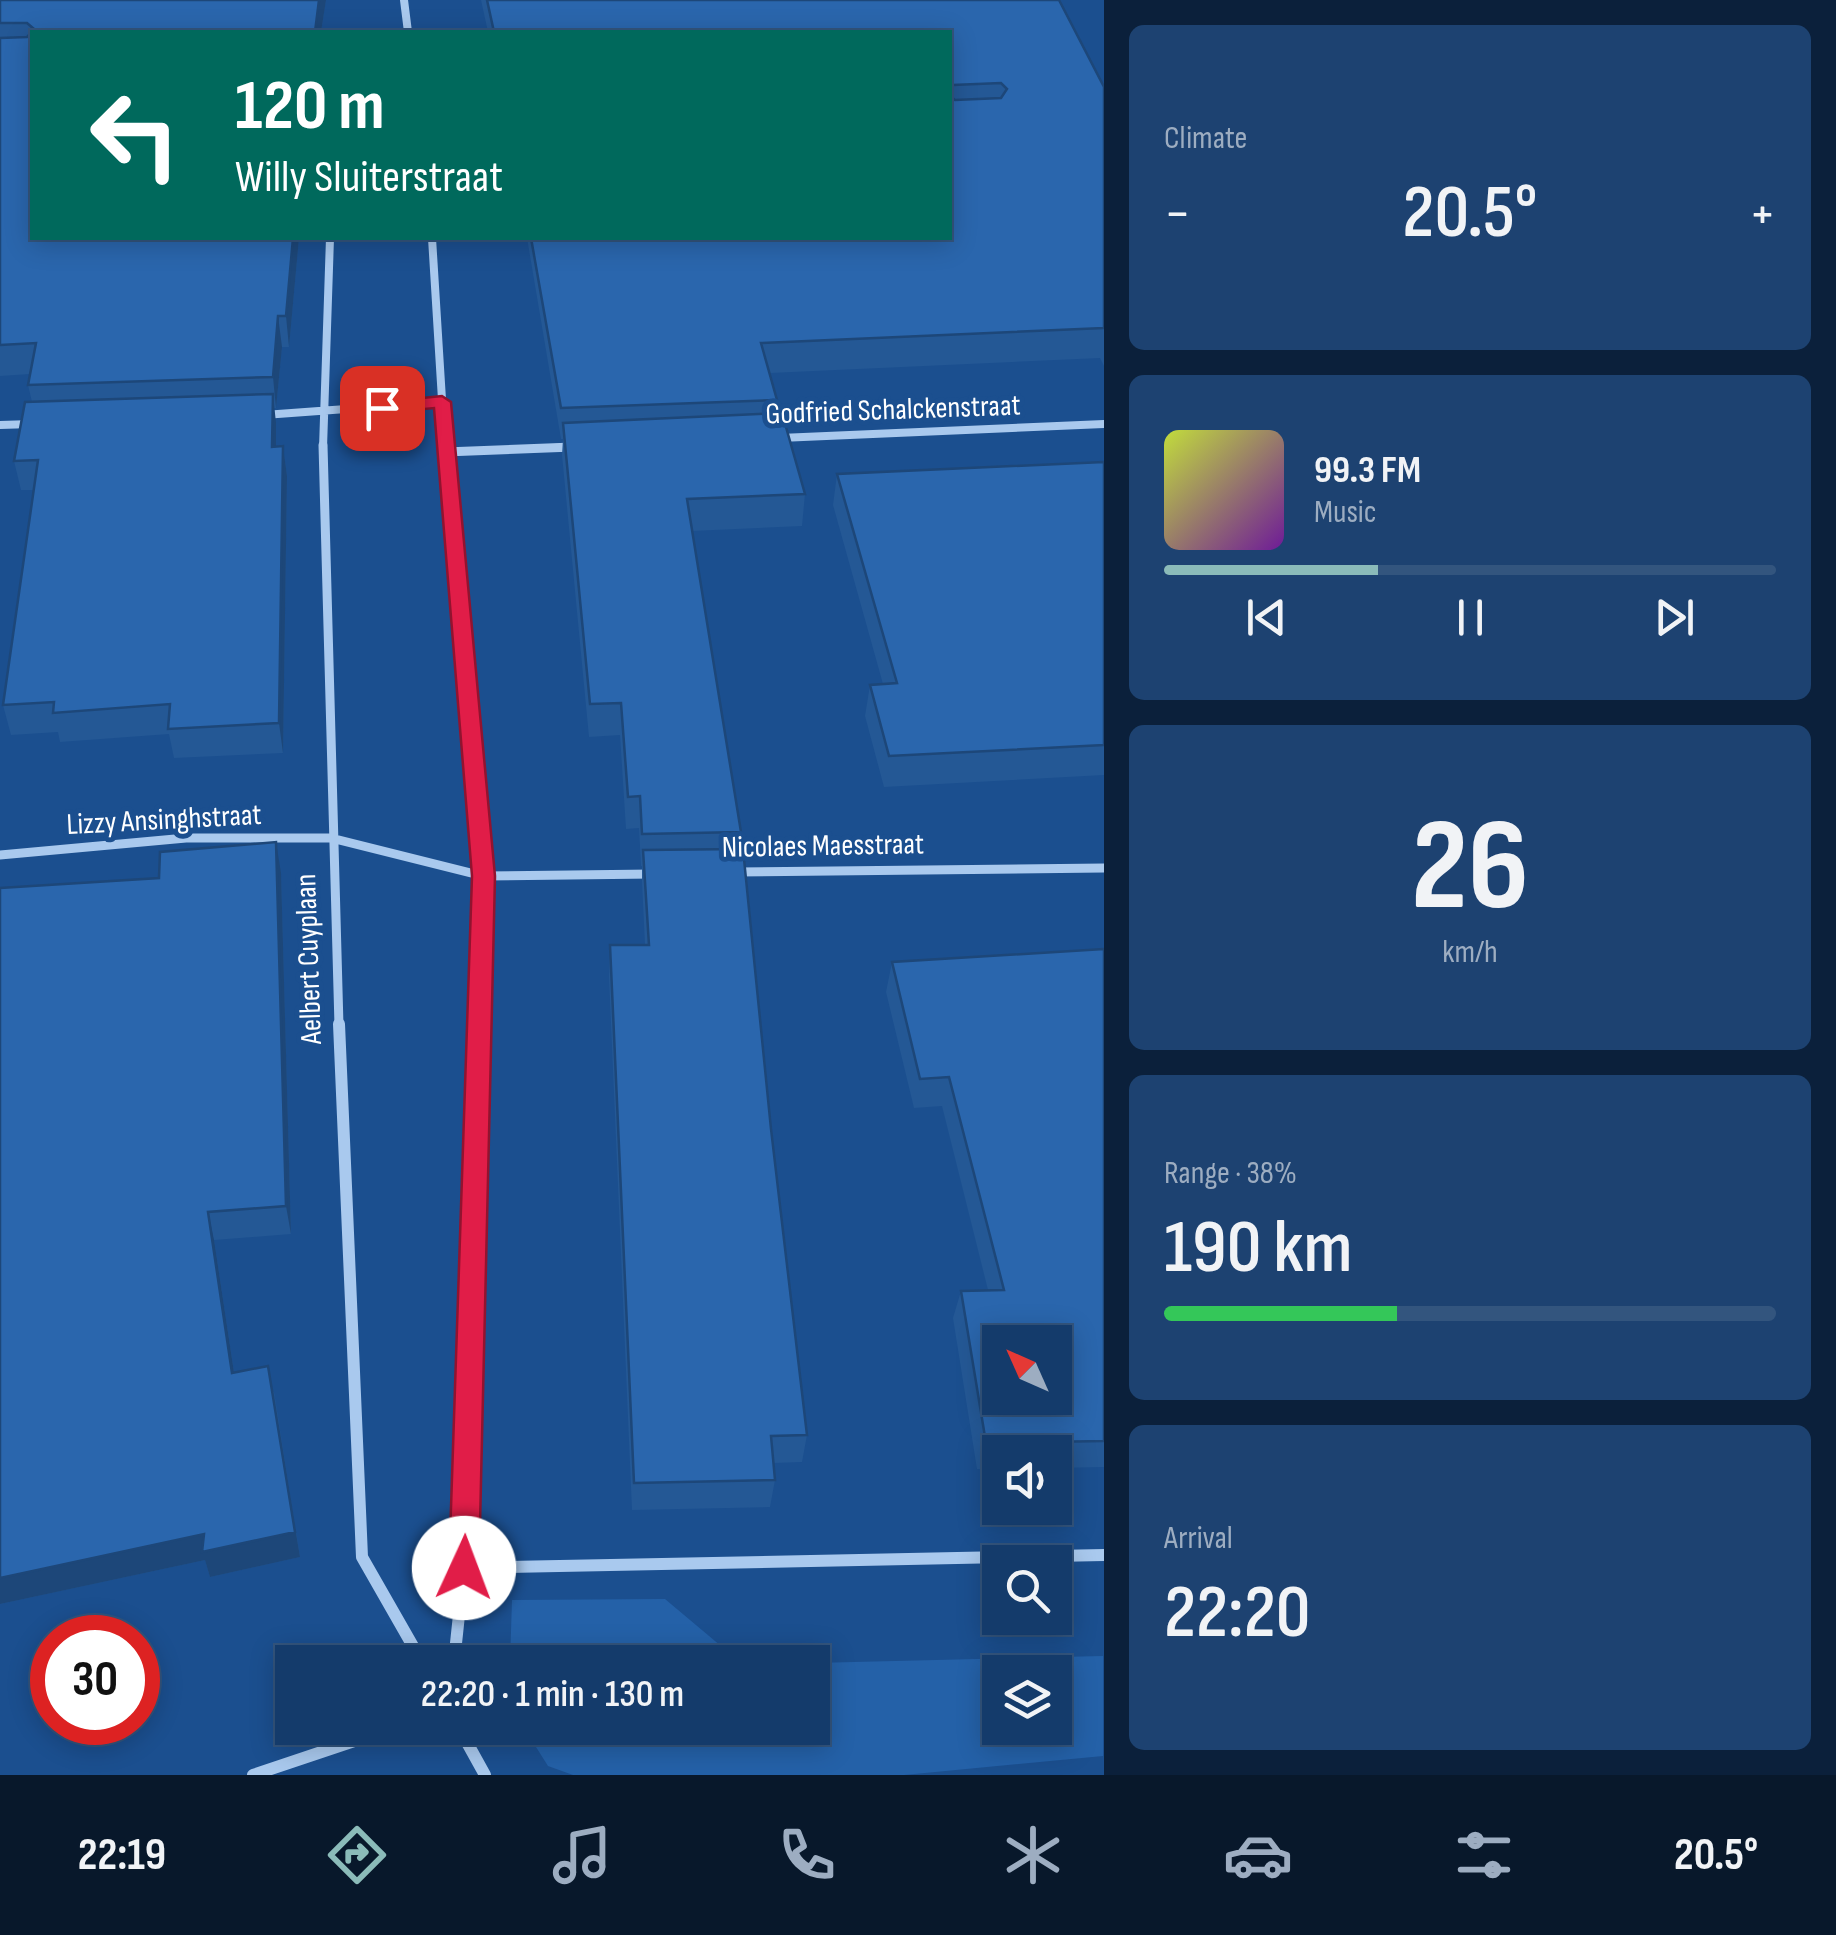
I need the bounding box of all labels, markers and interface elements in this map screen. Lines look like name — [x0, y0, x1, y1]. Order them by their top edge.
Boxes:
text: 120 m — [235, 65, 385, 149]
icon: left — [70, 70, 200, 200]
text: Climate — [1164, 119, 1247, 158]
text: Willy Sluiterstraat — [235, 150, 503, 205]
text: 20.5° — [1402, 168, 1538, 259]
text: − — [1164, 181, 1191, 248]
text: + — [1749, 181, 1776, 248]
pin — [340, 366, 425, 451]
icon: arrive — [355, 381, 410, 436]
street label: Godfried Schalckenstraat — [765, 388, 1021, 432]
text: 99.3 FM — [1314, 448, 1421, 493]
text: Music — [1314, 493, 1377, 532]
icon: previous — [1239, 590, 1294, 645]
icon: pause — [1443, 590, 1498, 645]
icon: next — [1647, 590, 1702, 645]
text: 26 — [1411, 790, 1529, 946]
street label: Lizzy Ansinghstraat — [66, 797, 262, 843]
street label: Nicolaes Maesstraat — [722, 826, 924, 866]
street label: Aelbert Cuyplaan — [288, 873, 330, 1046]
text: km/h — [1442, 933, 1498, 972]
text: Range · 38% — [1164, 1154, 1297, 1193]
text: 190 km — [1164, 1203, 1353, 1294]
north arrow — [982, 1325, 1072, 1415]
map controls — [982, 1325, 1072, 1745]
button: sound — [982, 1435, 1072, 1525]
position arrow — [412, 1516, 516, 1620]
text: Arrival — [1164, 1519, 1233, 1558]
button: search — [982, 1545, 1072, 1635]
text: 22:20 — [1164, 1568, 1311, 1659]
speed limit sign: 30 — [30, 1615, 160, 1745]
button: layers — [982, 1655, 1072, 1745]
text: 22:20 · 1 min · 130 m — [421, 1672, 684, 1717]
icon: directions — [322, 1820, 392, 1890]
icon: music — [547, 1820, 617, 1890]
icon: phone — [772, 1820, 842, 1890]
icon: climate — [998, 1820, 1068, 1890]
icon: car — [1223, 1820, 1293, 1890]
icon: filters — [1449, 1820, 1519, 1890]
text: 22:19 — [78, 1828, 166, 1883]
text: 20.5° — [1674, 1828, 1758, 1883]

